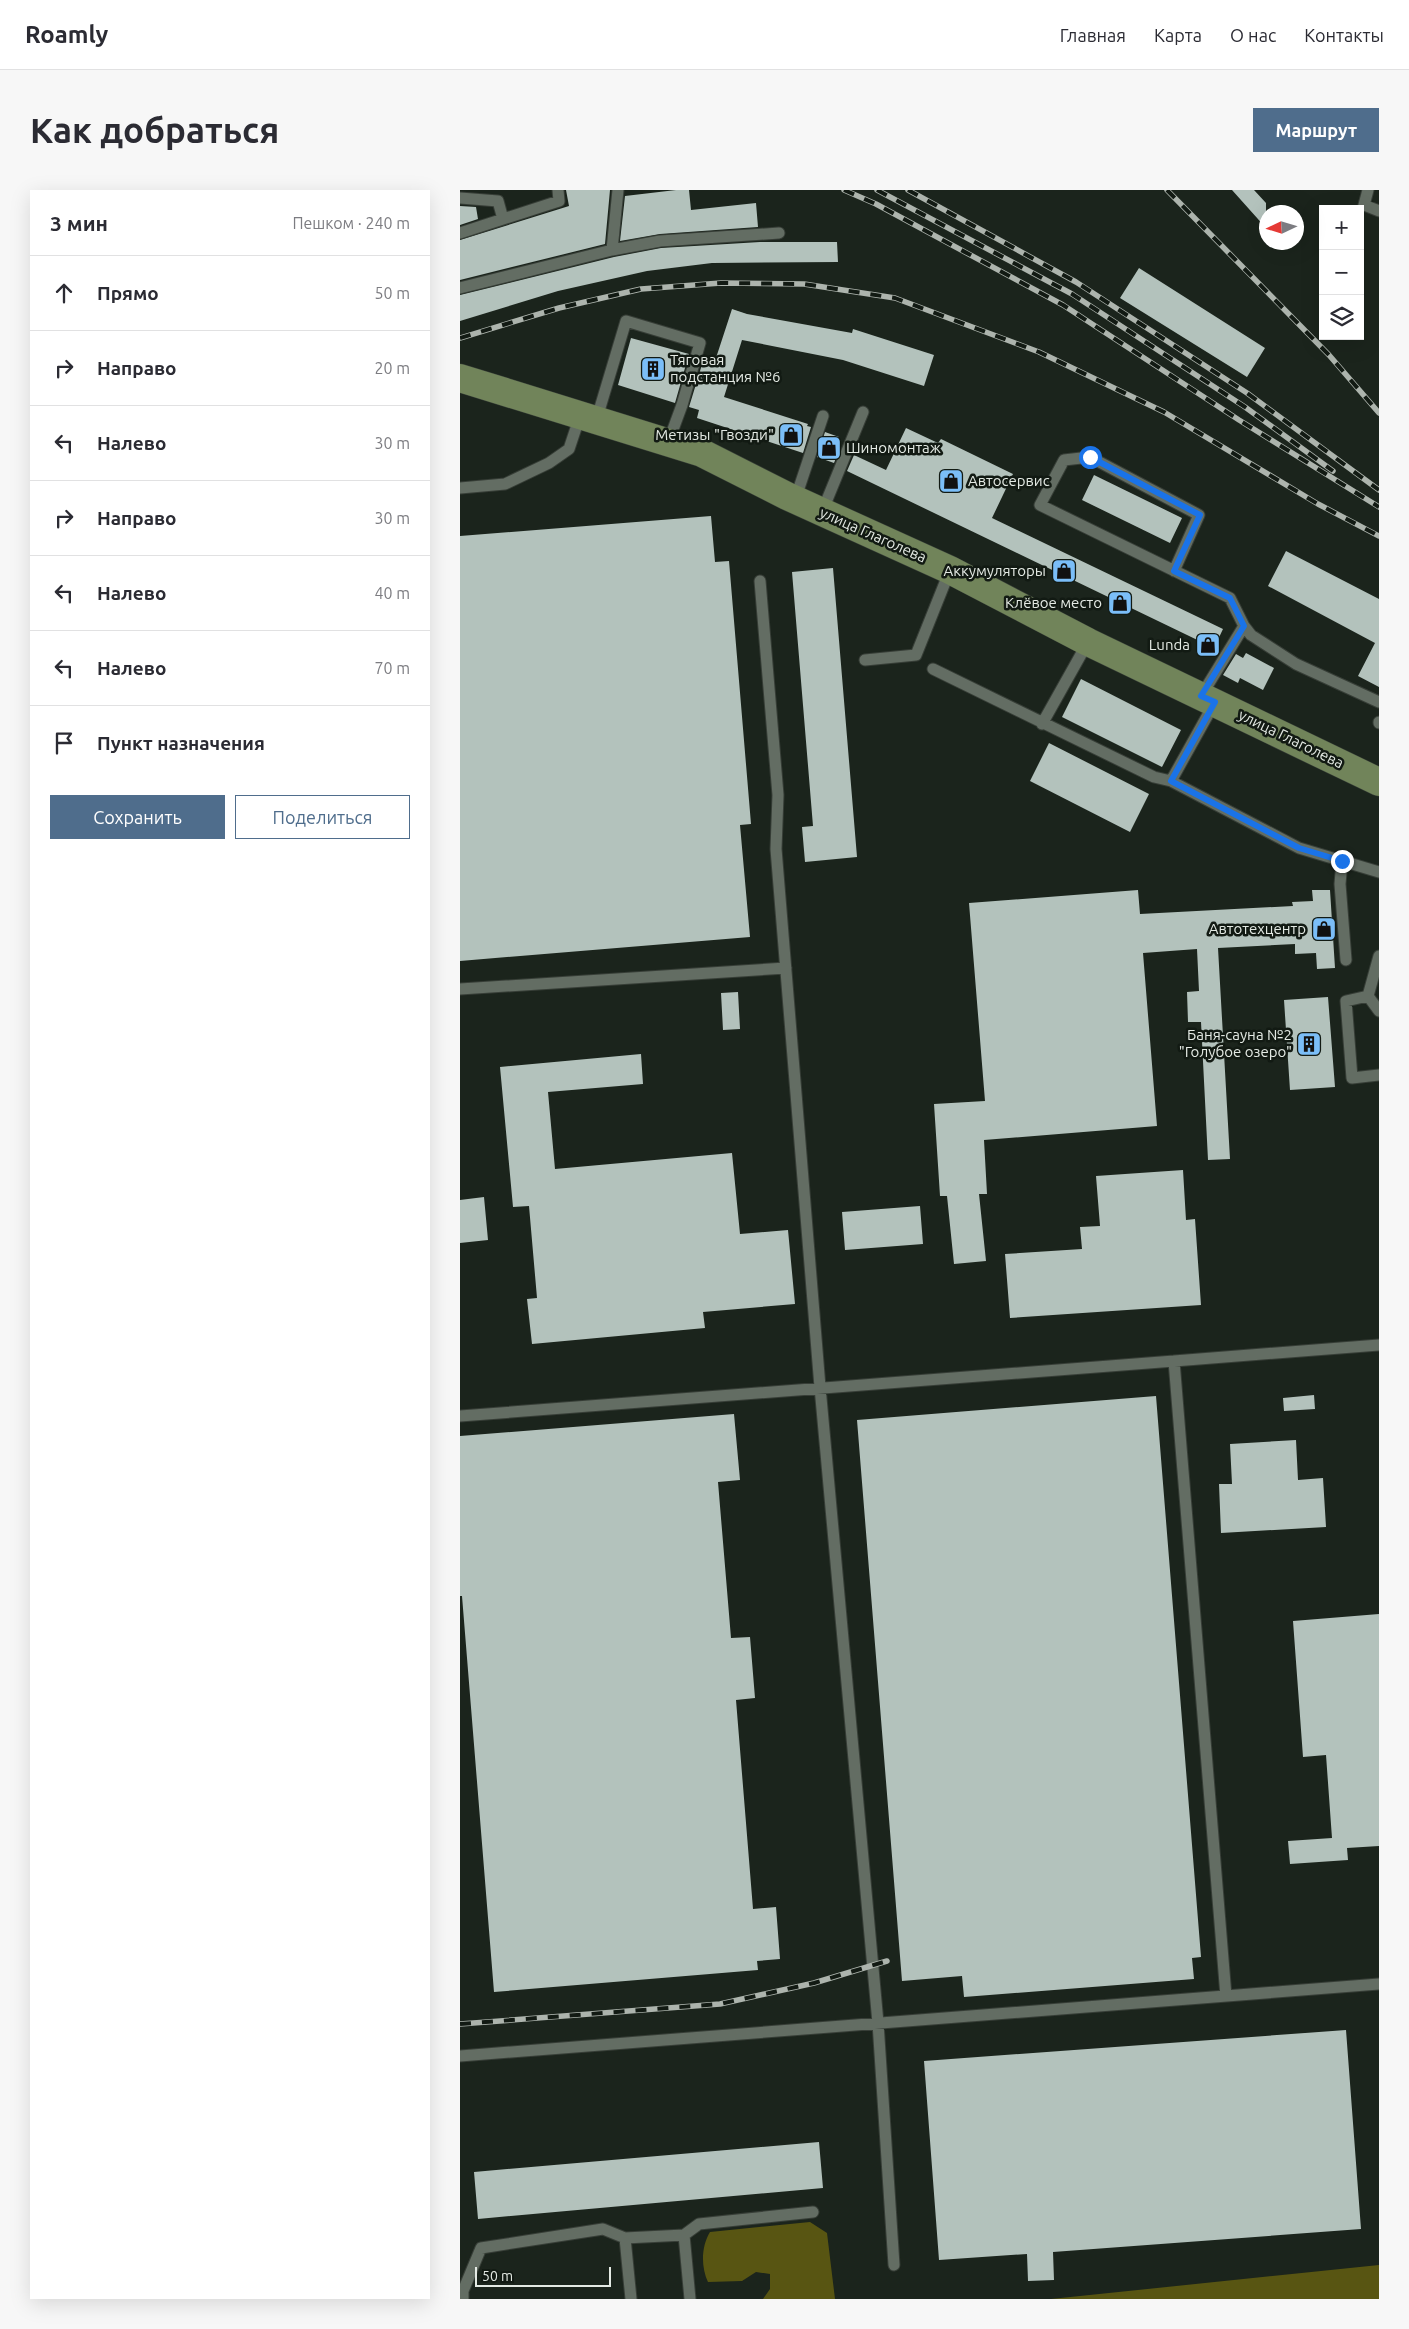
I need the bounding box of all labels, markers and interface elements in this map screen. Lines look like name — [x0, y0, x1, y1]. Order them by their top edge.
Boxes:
text: Roamly — [25, 21, 108, 48]
text: Главная — [1060, 25, 1126, 45]
text: Карта — [1154, 25, 1202, 45]
text: О нас — [1230, 25, 1276, 45]
text: Контакты — [1304, 25, 1384, 45]
button: Маршрут — [1253, 108, 1379, 152]
text: Как добраться — [30, 110, 279, 150]
north arrow — [1259, 205, 1304, 250]
map controls — [1319, 205, 1364, 340]
button: + — [1319, 205, 1364, 250]
text: 3 мин — [50, 211, 108, 235]
text: Пешком · 240 m — [292, 214, 410, 232]
button: − — [1319, 250, 1364, 295]
icon: ahead — [50, 279, 78, 307]
text: Прямо — [97, 282, 159, 304]
text: 50 m — [374, 284, 410, 302]
button: layers — [1319, 295, 1364, 340]
place label: Тяговая подстанция №6 — [670, 351, 781, 385]
icon: right — [50, 354, 78, 382]
building icon: Тяговая подстанция №6 — [640, 356, 666, 382]
text: Направо — [97, 357, 177, 379]
text: 20 m — [374, 359, 410, 377]
shop icon: Метизы "Гвозди" — [778, 422, 804, 448]
place label: Метизы "Гвозди" — [655, 426, 774, 443]
icon: left — [50, 429, 78, 457]
text: Налево — [97, 432, 166, 454]
text: 30 m — [374, 434, 410, 452]
shop icon: Шиномонтаж — [816, 435, 842, 461]
place label: Шиномонтаж — [846, 439, 941, 456]
route start — [1079, 446, 1102, 469]
shop icon: Автосервис — [938, 468, 964, 494]
place label: Автосервис — [968, 472, 1050, 489]
street label: улица Глаголева — [817, 503, 929, 566]
icon: right — [50, 504, 78, 532]
text: Направо — [97, 507, 177, 529]
text: 30 m — [374, 509, 410, 527]
shop icon: Аккумуляторы — [1051, 558, 1077, 584]
place label: Аккумуляторы — [943, 562, 1046, 579]
icon: left — [50, 579, 78, 607]
text: Налево — [97, 582, 166, 604]
text: 40 m — [374, 584, 410, 602]
shop icon: Клёвое место — [1107, 590, 1133, 616]
place label: Клёвое место — [1005, 594, 1102, 611]
shop icon: Lunda — [1195, 632, 1221, 658]
place label: Lunda — [1149, 636, 1190, 653]
icon: left — [50, 654, 78, 682]
text: Налево — [97, 657, 166, 679]
text: 70 m — [374, 659, 410, 677]
street label: улица Глаголева — [1236, 706, 1347, 771]
icon: arrive — [50, 729, 78, 757]
text: Пункт назначения — [97, 732, 265, 754]
button: Сохранить — [50, 795, 225, 839]
button: Поделиться — [235, 795, 410, 839]
route end — [1331, 850, 1354, 873]
shop icon: Автотехцентр — [1311, 916, 1337, 942]
place label: Автотехцентр — [1209, 920, 1306, 937]
place label: Баня-сауна №2 "Голубое озеро" — [1179, 1026, 1292, 1060]
building icon: Баня-сауна №2 "Голубое озеро" — [1296, 1031, 1322, 1057]
scale bar — [475, 2264, 611, 2287]
text: 50 m — [482, 2268, 513, 2284]

